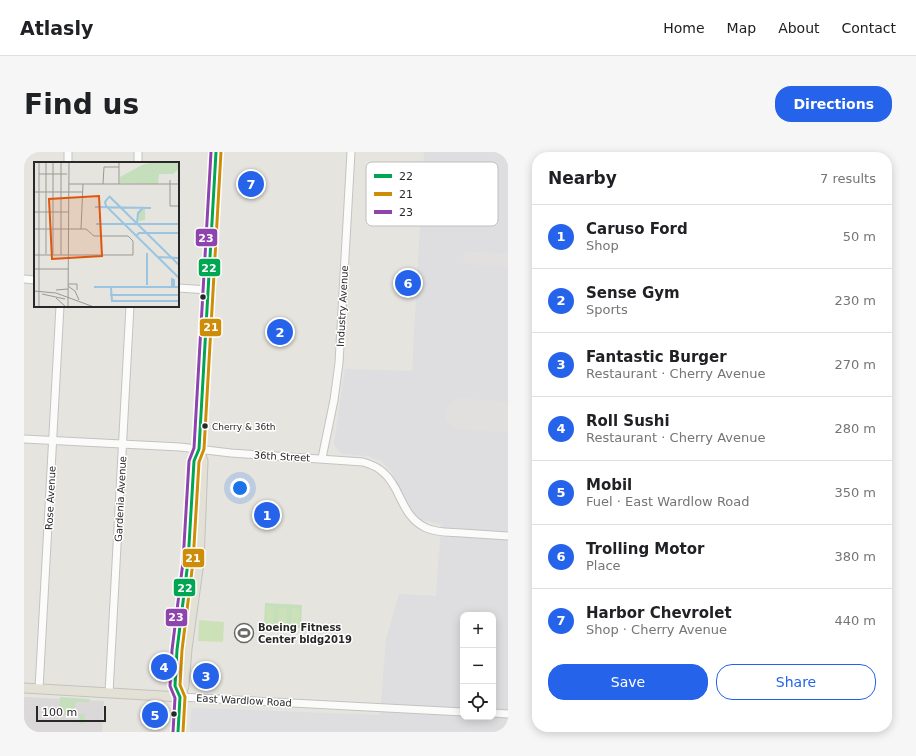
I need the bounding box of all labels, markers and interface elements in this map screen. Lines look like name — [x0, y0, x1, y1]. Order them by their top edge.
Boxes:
text: Atlasly — [20, 17, 93, 39]
text: Home — [663, 20, 705, 36]
text: Map — [727, 20, 756, 36]
text: About — [778, 20, 820, 36]
text: Contact — [842, 20, 896, 36]
button: Directions — [775, 86, 892, 122]
text: Find us — [24, 88, 139, 121]
inset map — [34, 162, 179, 307]
legend — [366, 162, 498, 226]
text: Nearby — [548, 168, 617, 188]
pin: 7 — [238, 169, 264, 199]
text: 22 — [399, 170, 413, 183]
text: 7 results — [820, 171, 876, 186]
text: 21 — [399, 188, 413, 201]
text: 23 — [399, 206, 413, 219]
text: Caruso Ford — [586, 220, 688, 238]
line badge: 23 — [195, 228, 218, 247]
text: 1 — [556, 229, 566, 244]
text: 50 m — [843, 229, 876, 244]
text: 23 — [198, 232, 214, 245]
text: Shop — [586, 238, 619, 253]
line badge: 22 — [198, 258, 221, 277]
text: 22 — [201, 262, 217, 275]
street label: Industry Avenue — [335, 265, 350, 347]
pin: 6 — [395, 268, 421, 298]
text: Sense Gym — [586, 284, 680, 302]
unlabelled marker — [198, 292, 208, 302]
text: 2 — [556, 293, 566, 308]
text: 230 m — [834, 293, 876, 308]
text: Sports — [586, 302, 628, 317]
pin: 2 — [267, 317, 293, 347]
line badge: 21 — [199, 318, 222, 337]
text: 21 — [203, 321, 219, 334]
text: Fantastic Burger — [586, 348, 727, 366]
text: 3 — [556, 357, 566, 372]
text: 270 m — [834, 357, 876, 372]
text: Restaurant · Cherry Avenue — [586, 366, 765, 381]
text: Roll Sushi — [586, 412, 670, 430]
marker: Cherry & 36th — [200, 421, 210, 431]
text: 4 — [556, 421, 566, 436]
text: 280 m — [834, 421, 876, 436]
place label: Cherry & 36th — [212, 422, 276, 432]
text: Restaurant · Cherry Avenue — [586, 430, 765, 445]
street label: 36th Street — [253, 450, 311, 463]
street label: Gardenia Avenue — [113, 456, 128, 542]
street label: Rose Avenue — [43, 466, 58, 530]
text: Mobil — [586, 476, 632, 494]
your location — [230, 478, 250, 498]
text: 5 — [556, 485, 566, 500]
text: 350 m — [834, 485, 876, 500]
text: Fuel · East Wardlow Road — [586, 494, 750, 509]
pin: 1 — [254, 500, 280, 530]
text: Trolling Motor — [586, 540, 704, 558]
line badge: 21 — [182, 548, 205, 568]
text: 6 — [556, 549, 566, 564]
text: 380 m — [834, 549, 876, 564]
text: 21 — [185, 552, 201, 565]
text: Place — [586, 558, 621, 573]
line badge: 22 — [173, 578, 196, 597]
text: 22 — [177, 582, 193, 595]
text: Harbor Chevrolet — [586, 604, 732, 622]
line badge: 23 — [165, 608, 188, 627]
text: 23 — [168, 611, 184, 624]
map controls — [460, 612, 496, 720]
button: + — [460, 612, 496, 648]
text: 7 — [556, 613, 566, 628]
text: 440 m — [834, 613, 876, 628]
sports icon: Boeing Fitness Center bldg2019 — [233, 622, 255, 644]
place label: Boeing Fitness Center bldg2019 — [258, 622, 352, 645]
text: Shop · Cherry Avenue — [586, 622, 727, 637]
button: − — [460, 648, 496, 684]
pin: 4 — [151, 652, 177, 682]
pin: 3 — [193, 661, 219, 691]
button: Save — [548, 664, 708, 700]
button: Share — [716, 664, 876, 700]
button: locate — [460, 684, 496, 720]
street label: East Wardlow Road — [196, 693, 292, 708]
pin: 5 — [142, 700, 168, 730]
scale bar — [36, 704, 106, 723]
text: 100 m — [42, 706, 77, 719]
unlabelled marker — [169, 709, 179, 719]

